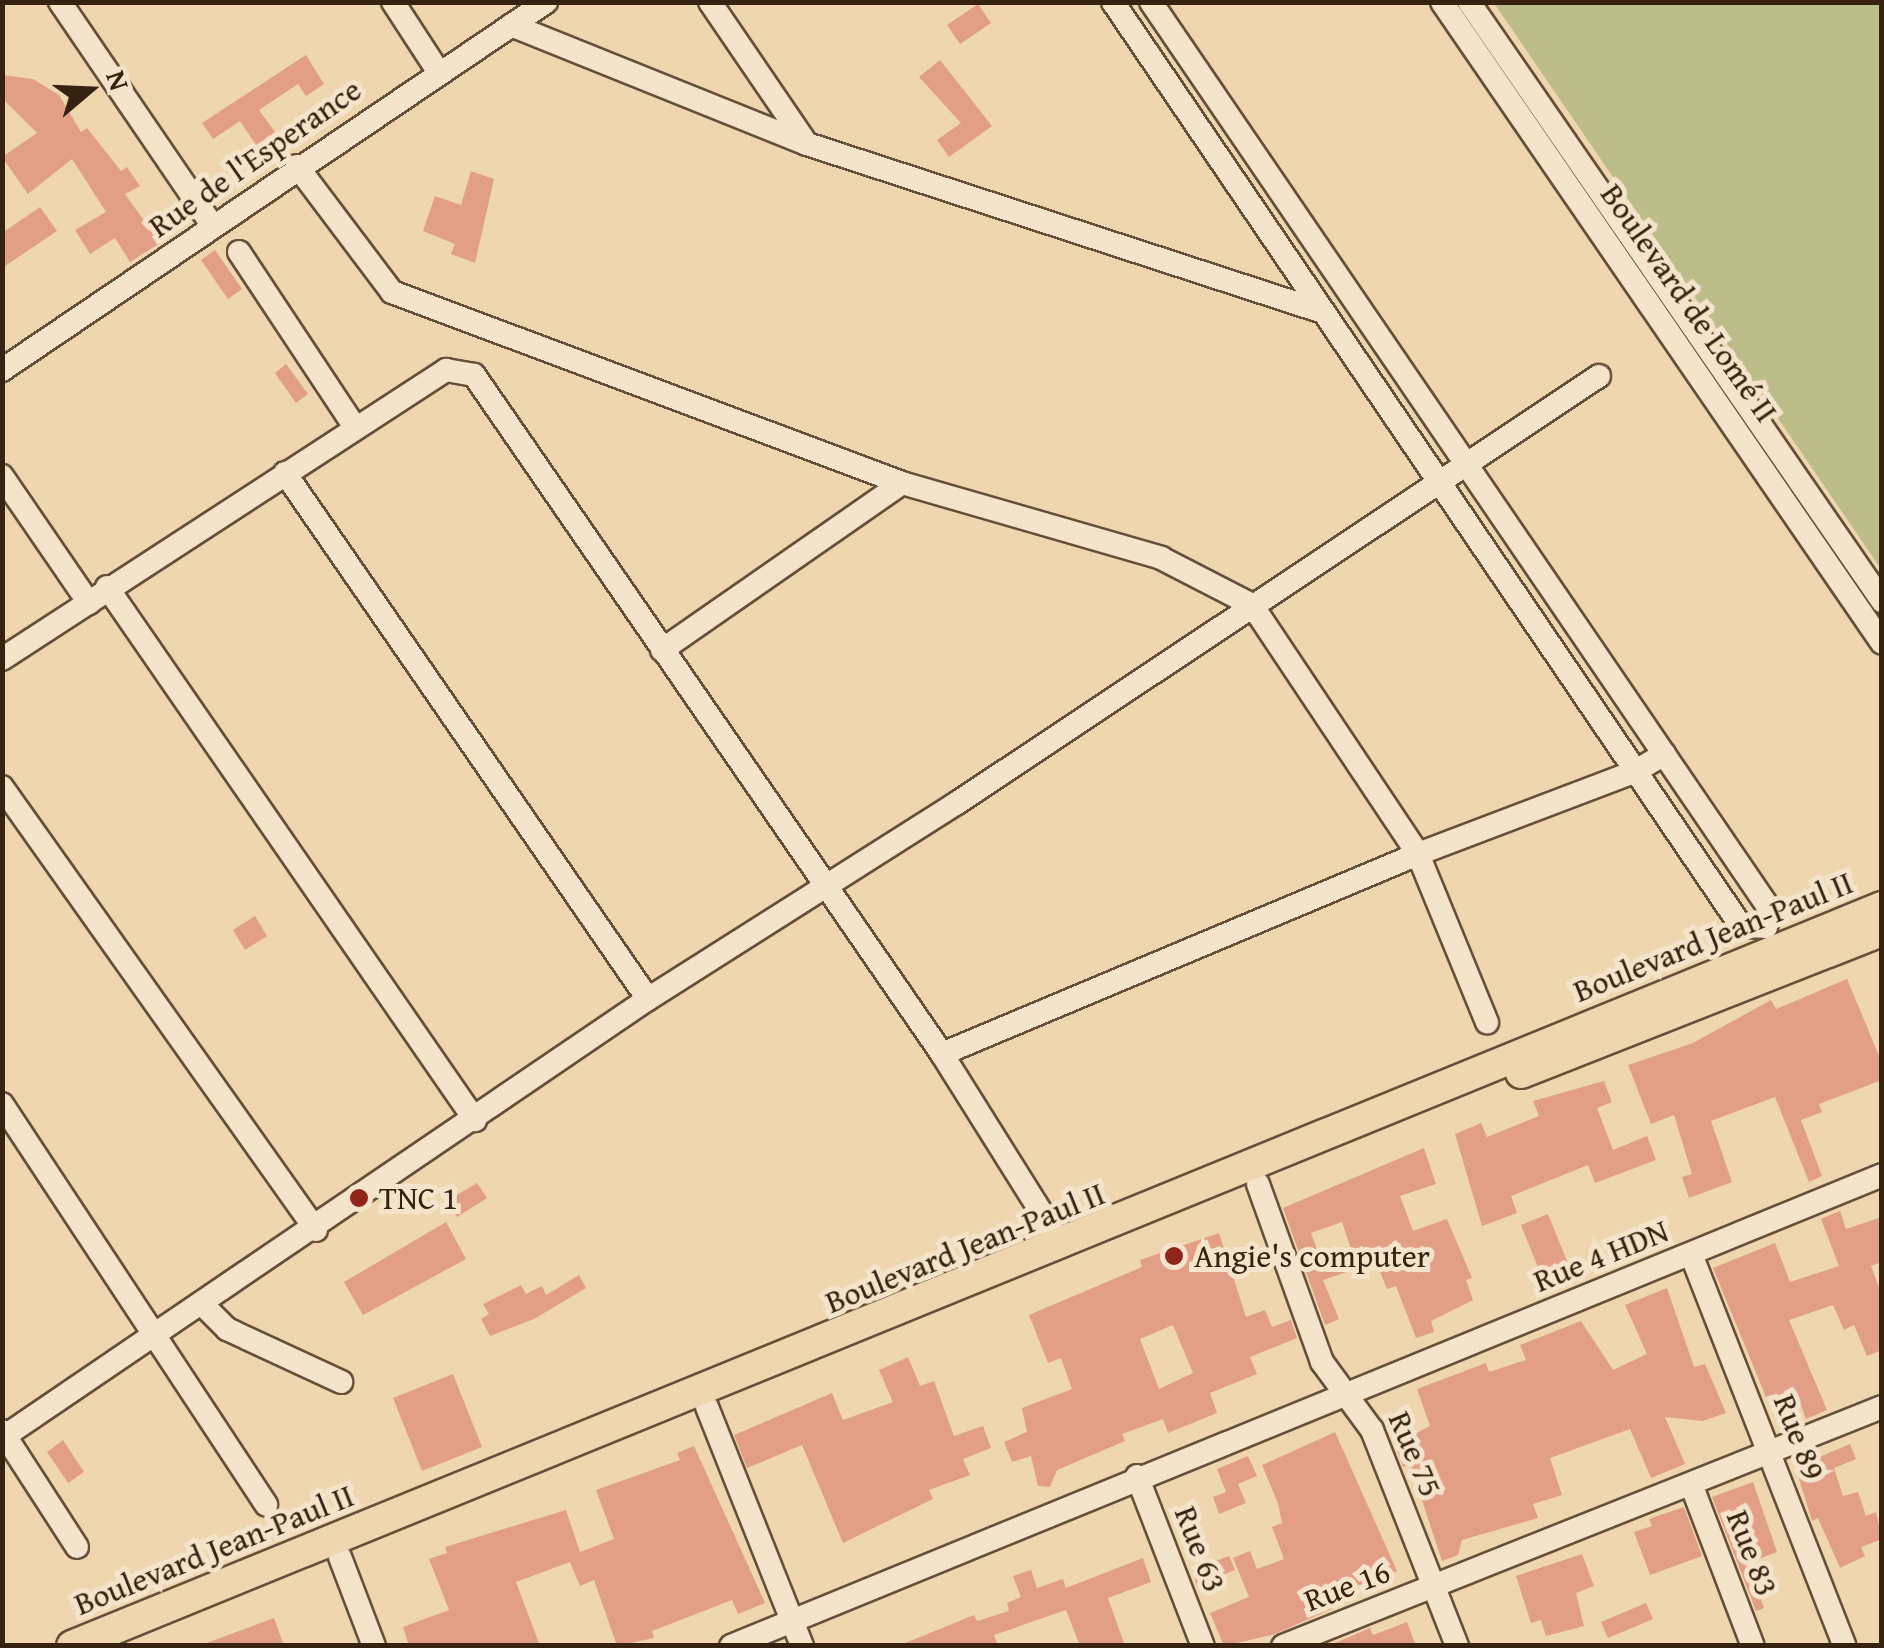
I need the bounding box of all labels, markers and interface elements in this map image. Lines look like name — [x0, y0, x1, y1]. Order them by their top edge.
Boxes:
north arrow — [40, 40, 140, 140]
text: N — [96, 65, 141, 96]
street label: Rue de l'Esperance — [141, 70, 369, 246]
street label: Boulevard de Lomé II — [1592, 176, 1786, 430]
street label: Boulevard Jean-Paul II — [1568, 863, 1858, 1011]
street label: Boulevard Jean-Paul II — [820, 1174, 1110, 1322]
place label: TNC 1 — [379, 1179, 458, 1217]
marker: TNC 1 — [348, 1187, 370, 1209]
street label: Rue 4 HDN — [1528, 1212, 1674, 1300]
place label: Angie's computer — [1194, 1237, 1430, 1275]
marker: Angie's computer — [1163, 1245, 1185, 1267]
street label: Rue 89 — [1765, 1389, 1833, 1485]
street label: Rue 75 — [1380, 1406, 1450, 1502]
street label: Boulevard Jean-Paul II — [69, 1476, 359, 1624]
street label: Rue 63 — [1166, 1501, 1234, 1597]
street label: Rue 83 — [1718, 1505, 1786, 1601]
street label: Rue 16 — [1299, 1552, 1395, 1620]

